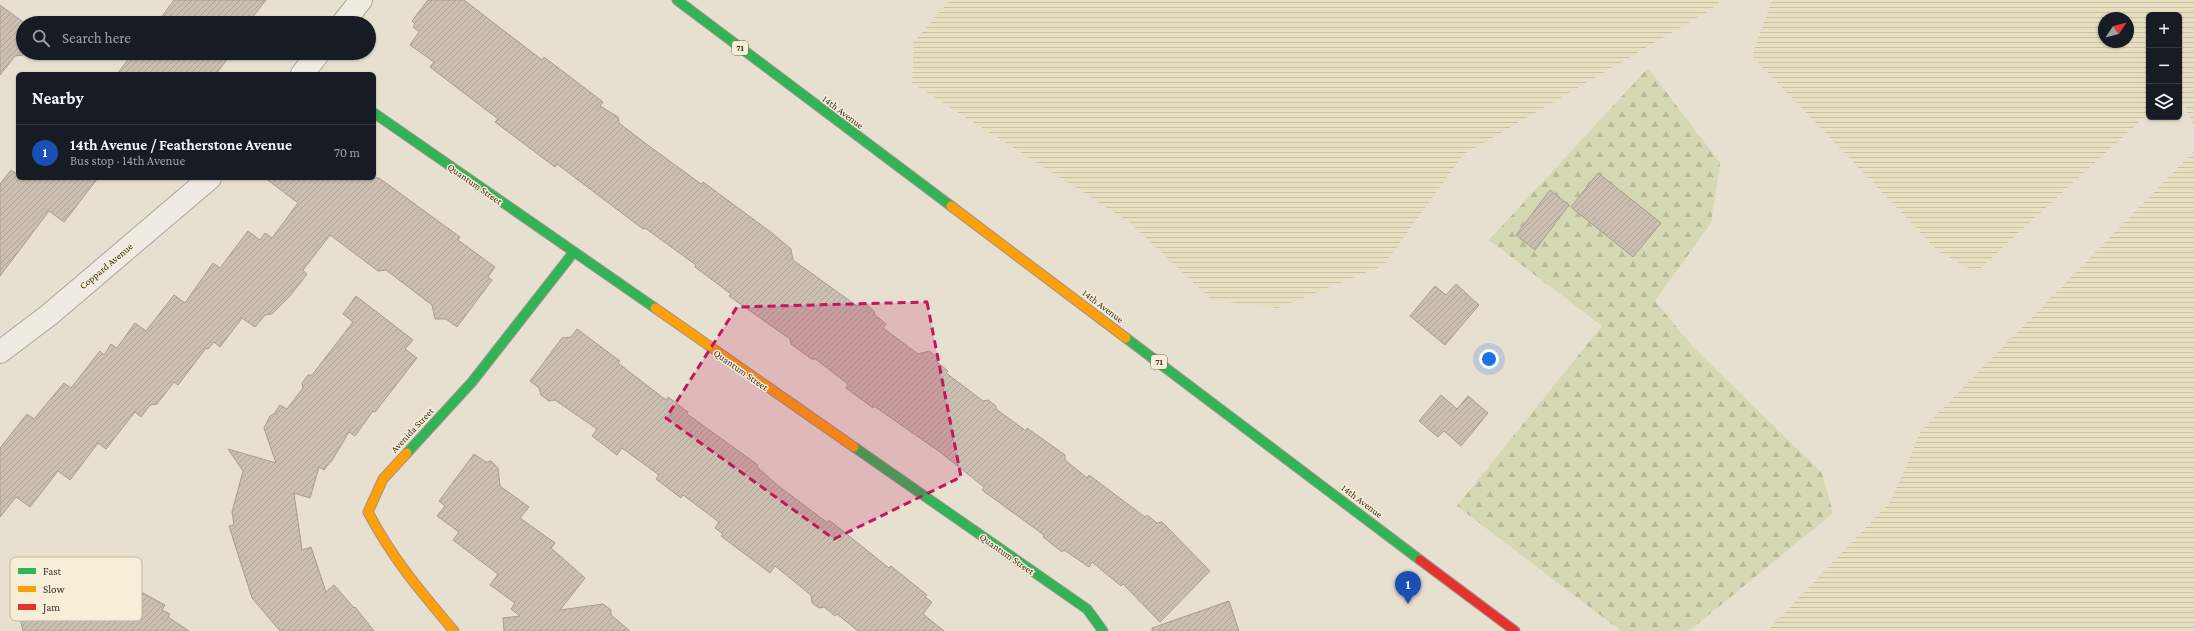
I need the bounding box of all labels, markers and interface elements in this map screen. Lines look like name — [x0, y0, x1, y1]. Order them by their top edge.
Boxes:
north arrow — [2098, 12, 2134, 48]
map controls — [2146, 12, 2182, 120]
button: + — [2146, 12, 2182, 48]
search box — [16, 16, 376, 60]
icon: search — [30, 27, 52, 49]
text: Search here — [62, 30, 131, 46]
road number: 71 — [732, 41, 748, 55]
button: − — [2146, 48, 2182, 84]
button: layers — [2146, 84, 2182, 120]
text: Nearby — [32, 89, 84, 108]
street label: 14th Avenue — [820, 93, 866, 131]
text: 14th Avenue / Featherstone Avenue — [70, 137, 292, 153]
text: 1 — [43, 145, 47, 160]
text: 70 m — [334, 145, 360, 160]
text: Bus stop · 14th Avenue — [70, 153, 185, 168]
street label: Quantum Street — [446, 161, 505, 207]
street label: Coppard Avenue — [77, 240, 135, 291]
street label: 14th Avenue — [1080, 287, 1126, 325]
street label: Quantum Street — [712, 347, 771, 393]
your location — [1479, 349, 1499, 369]
road number: 71 — [1151, 355, 1167, 369]
street label: Avenida Street — [388, 405, 436, 455]
street label: 14th Avenue — [1339, 482, 1385, 520]
street label: Quantum Street — [978, 531, 1037, 577]
legend — [10, 557, 142, 621]
text: Fast — [43, 565, 62, 577]
pin: 1 — [1395, 571, 1421, 604]
text: Slow — [43, 583, 65, 595]
text: Jam — [42, 601, 60, 614]

